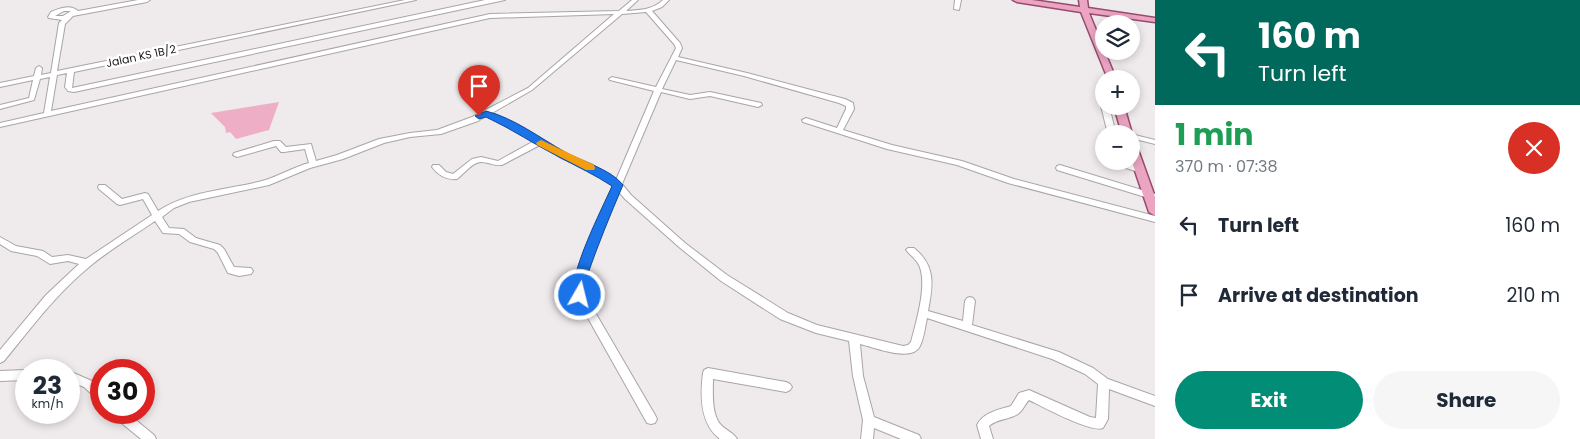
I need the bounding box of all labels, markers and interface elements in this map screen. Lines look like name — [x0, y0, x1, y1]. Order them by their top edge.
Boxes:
text: 160 m — [1258, 11, 1361, 60]
map controls — [1095, 15, 1140, 170]
button: layers — [1095, 15, 1140, 60]
icon: left — [1175, 20, 1240, 85]
street label: Jalan KS 1B/2 — [105, 41, 177, 71]
text: Turn left — [1258, 58, 1346, 89]
pin — [458, 65, 500, 116]
button: + — [1095, 70, 1140, 115]
icon: arrive — [465, 72, 493, 100]
text: 1 min — [1175, 113, 1253, 156]
button: close — [1508, 122, 1560, 174]
button: − — [1095, 125, 1140, 170]
text: 370 m · 07:38 — [1175, 155, 1278, 178]
icon: left — [1175, 211, 1203, 239]
text: Turn left — [1218, 212, 1299, 239]
text: 160 m — [1505, 212, 1560, 239]
position arrow — [553, 268, 605, 320]
icon: arrive — [1175, 281, 1203, 309]
text: Arrive at destination — [1218, 282, 1419, 309]
text: 210 m — [1506, 282, 1560, 309]
speed limit sign: 30 — [90, 359, 155, 424]
text: 23 — [33, 368, 62, 403]
button: Exit — [1175, 371, 1363, 429]
button: Share — [1373, 371, 1560, 429]
text: km/h — [32, 395, 63, 412]

